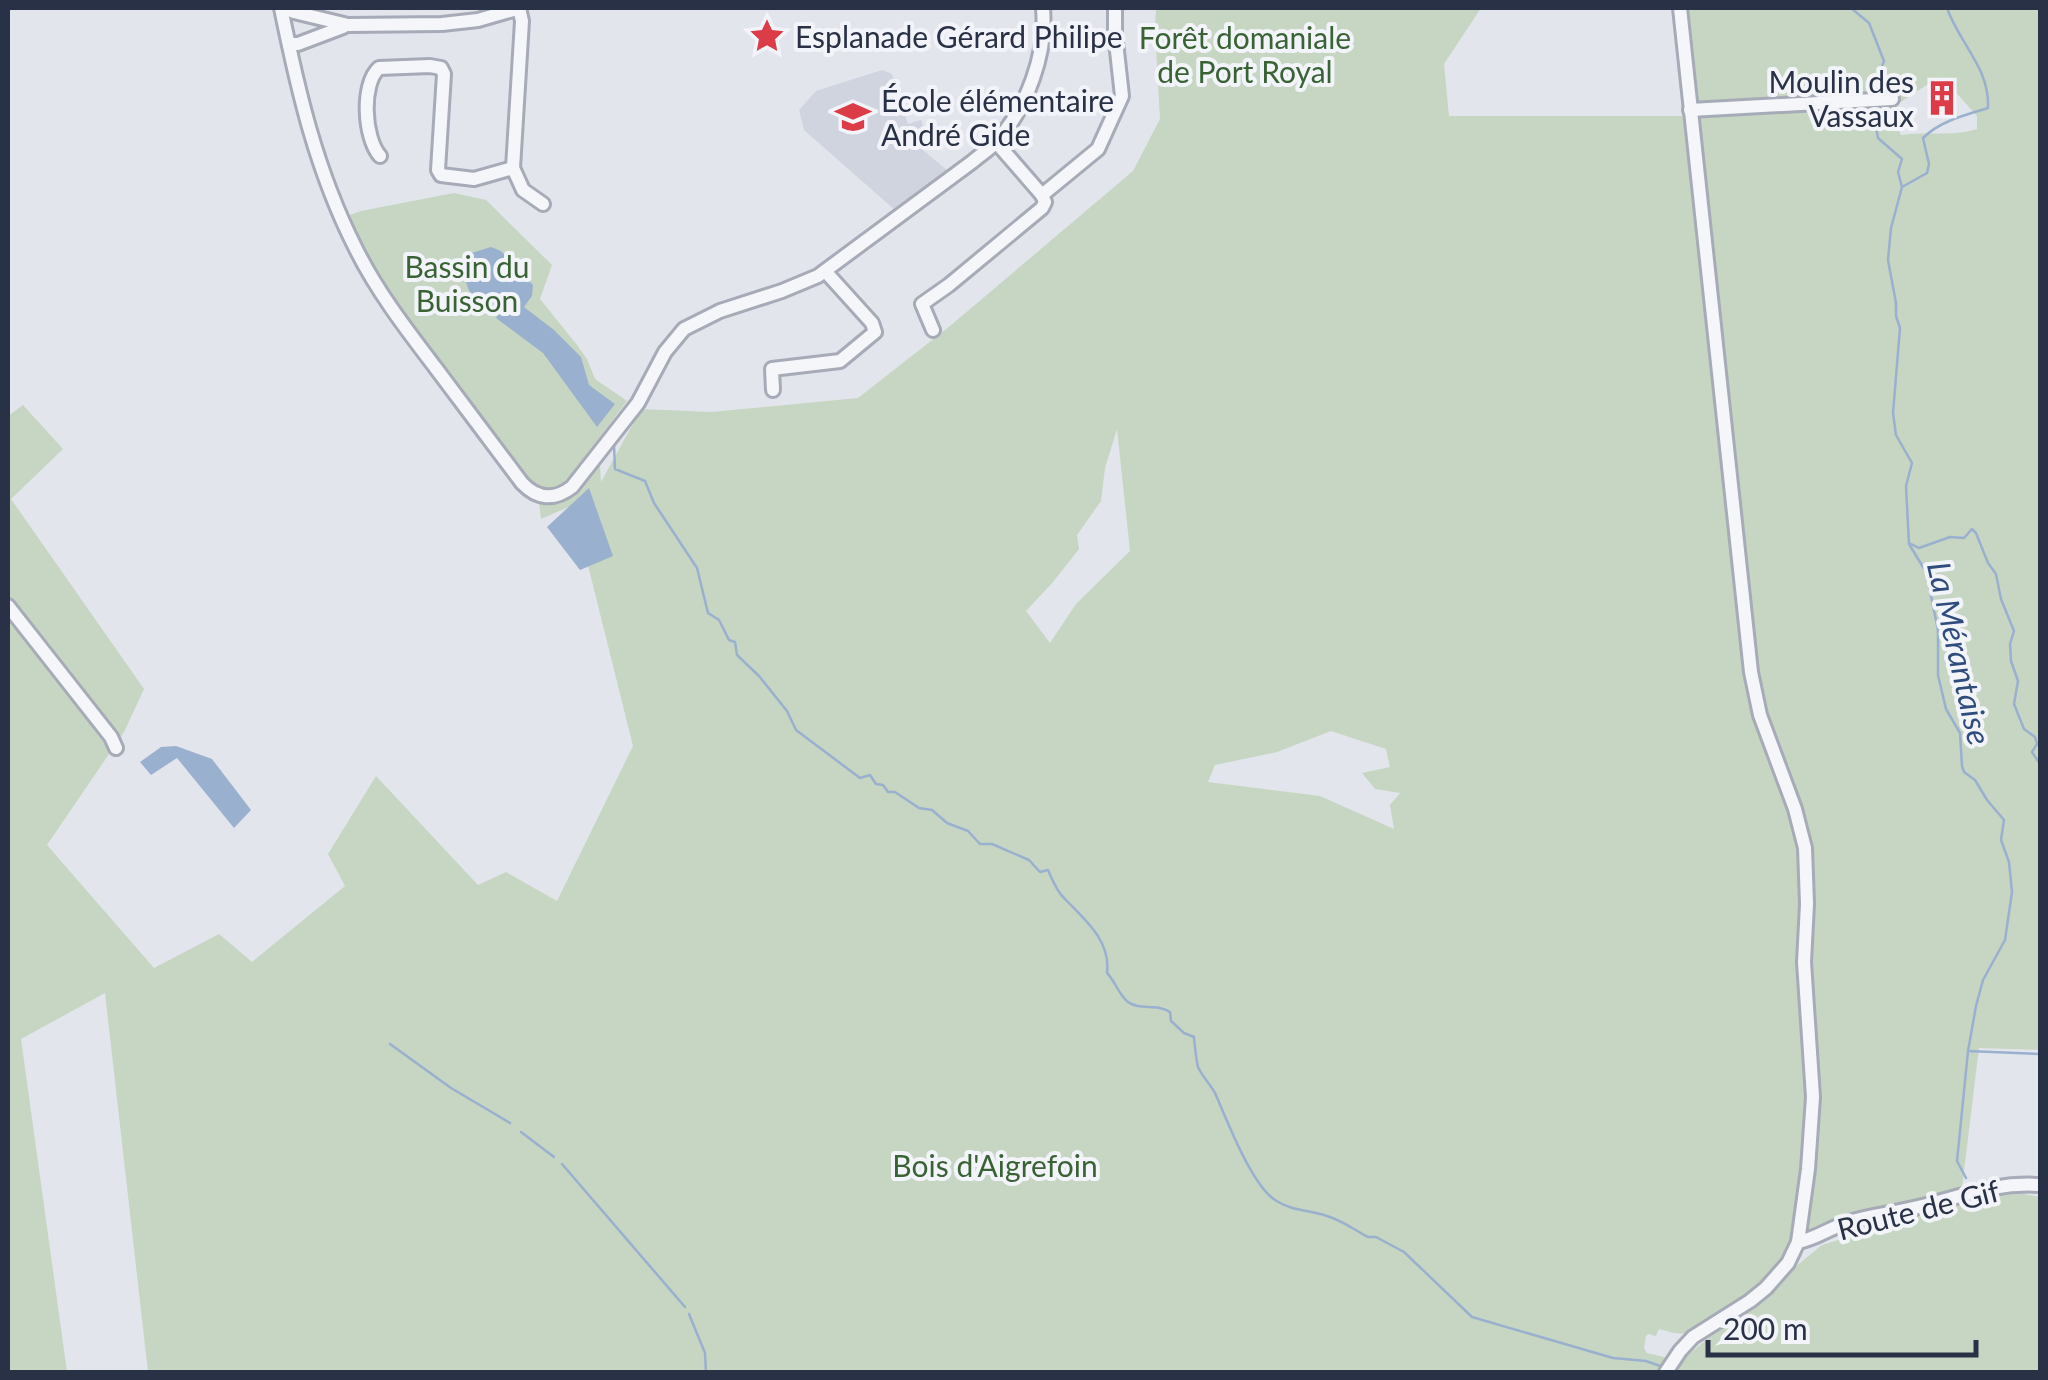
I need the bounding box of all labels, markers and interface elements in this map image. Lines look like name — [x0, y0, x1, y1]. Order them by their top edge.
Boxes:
place icon: Esplanade Gérard Philipe — [748, 17, 786, 55]
place label: Esplanade Gérard Philipe — [795, 18, 1123, 54]
park label: Forêt domaniale de Port Royal — [1139, 19, 1351, 89]
place label: Moulin des Vassaux — [1769, 63, 1914, 133]
building icon: Moulin des Vassaux — [1923, 79, 1961, 117]
place label: École élémentaire André Gide — [881, 82, 1114, 152]
school or university icon: École élémentaire André Gide — [834, 98, 872, 136]
park label: Bassin du Buisson — [404, 248, 530, 318]
water label: La Mérantaise — [1920, 558, 2000, 748]
park label: Bois d'Aigrefoin — [892, 1147, 1098, 1183]
street label: Route de Gif — [1833, 1171, 2003, 1246]
scale bar — [1708, 1295, 1976, 1357]
text: 200 m — [1723, 1310, 1808, 1346]

